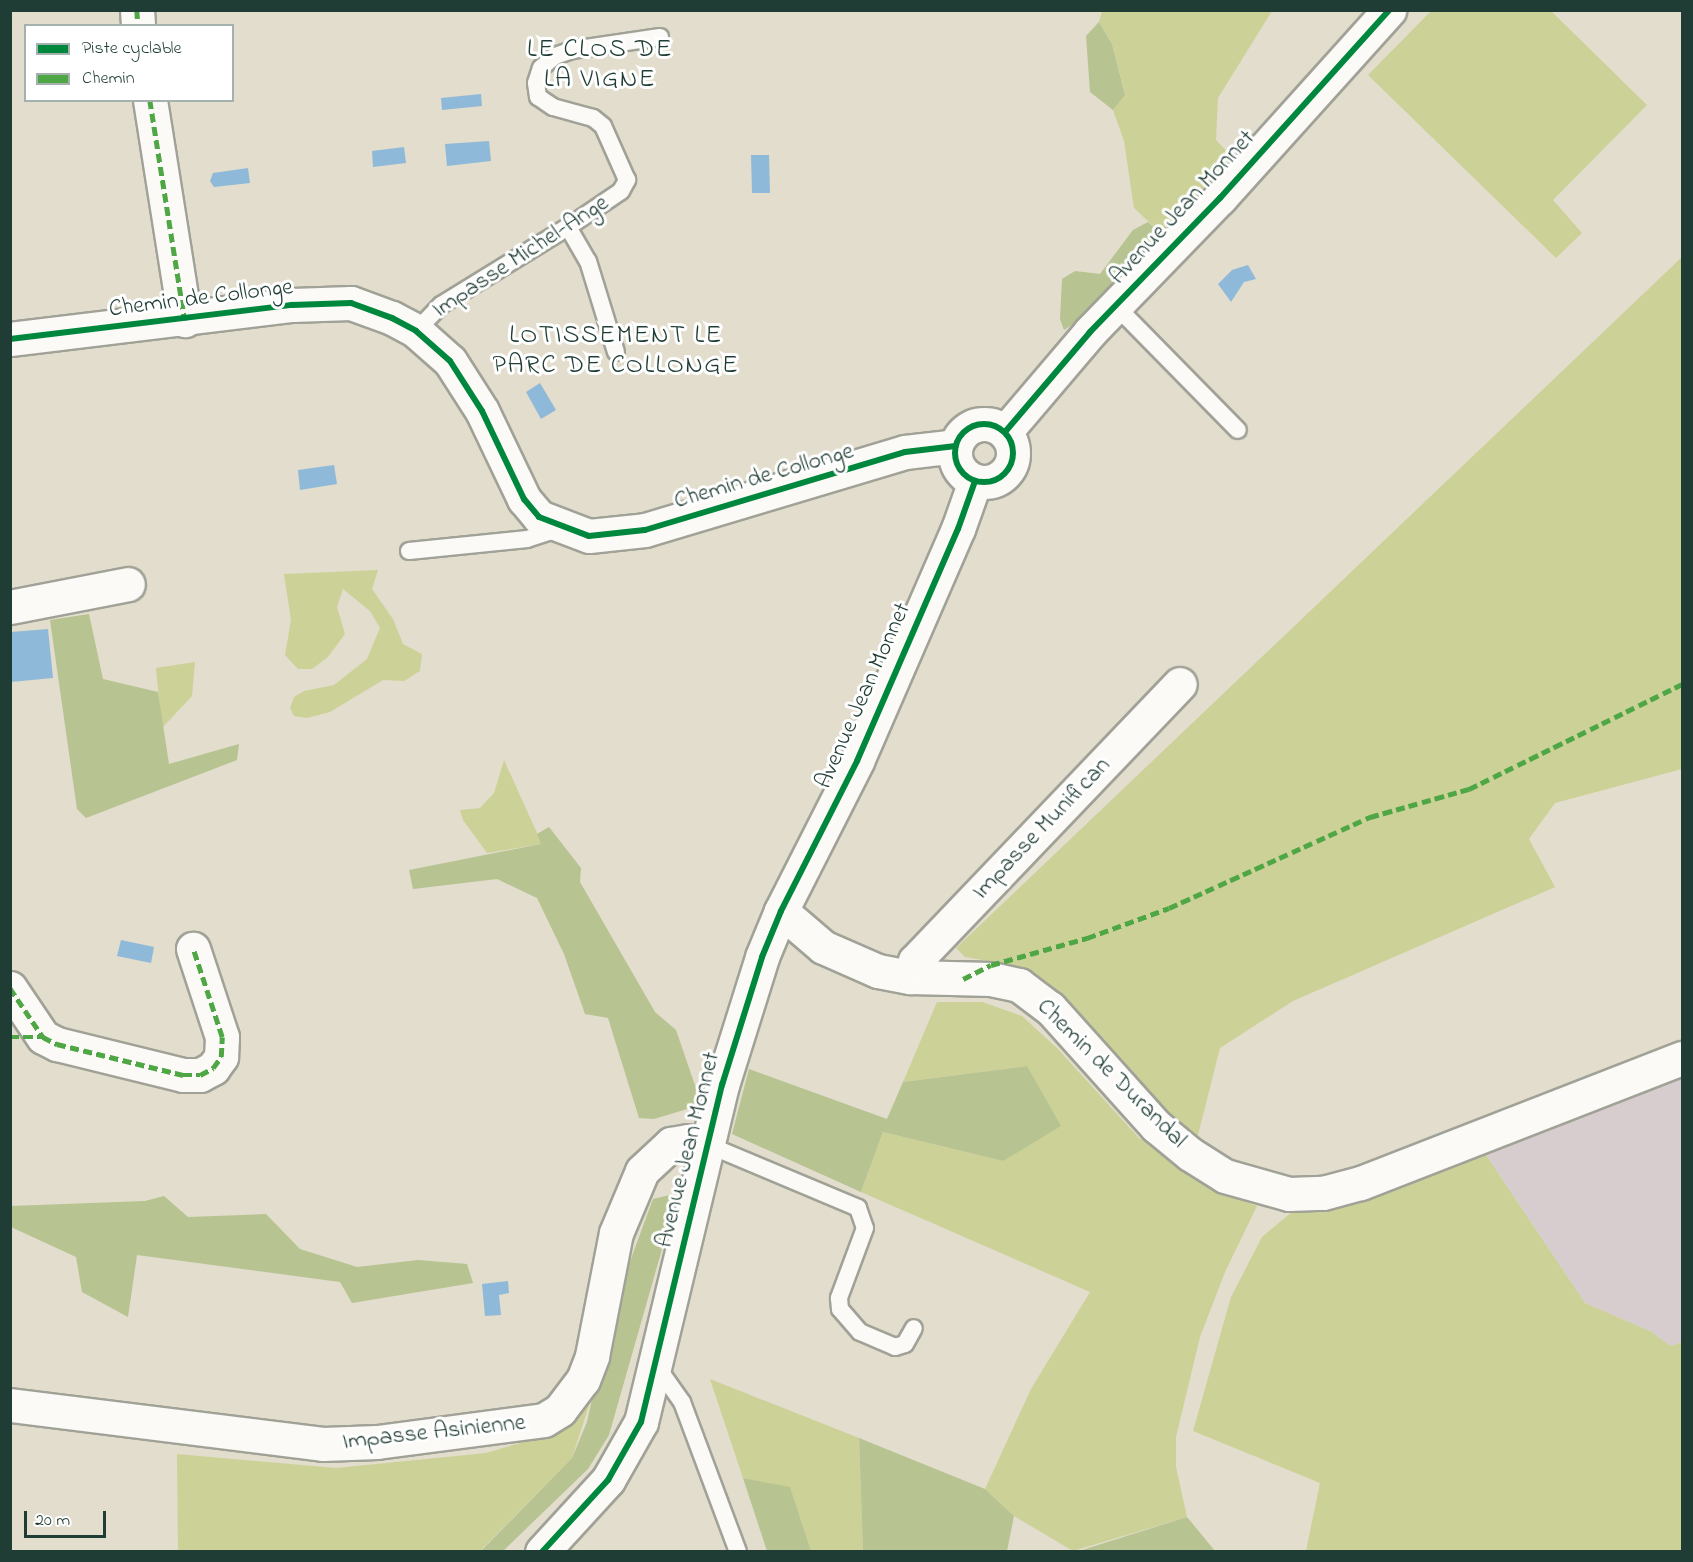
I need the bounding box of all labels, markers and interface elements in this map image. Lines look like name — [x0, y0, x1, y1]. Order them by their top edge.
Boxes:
legend — [24, 24, 234, 102]
district label: LE CLOS DE LA VIGNE — [527, 35, 673, 96]
text: Piste cyclable — [82, 36, 182, 62]
text: Chemin — [82, 66, 135, 92]
street label: Avenue Jean Monnet — [1104, 125, 1262, 291]
street label: Impasse Michel-Ange — [427, 189, 615, 325]
street label: Chemin de Collonge — [107, 273, 295, 325]
district label: LOTISSEMENT LE PARC DE COLLONGE — [493, 321, 739, 382]
street label: Chemin de Collonge — [671, 438, 857, 516]
street label: Avenue Jean Monnet — [810, 599, 918, 793]
street label: Impasse Munifican — [967, 752, 1117, 906]
street label: Chemin de Durandal — [1030, 993, 1192, 1155]
street label: Avenue Jean Monnet — [651, 1049, 727, 1251]
street label: Impasse Asinienne — [341, 1409, 527, 1457]
scale bar — [27, 1499, 110, 1537]
text: 20 m — [35, 1508, 70, 1534]

